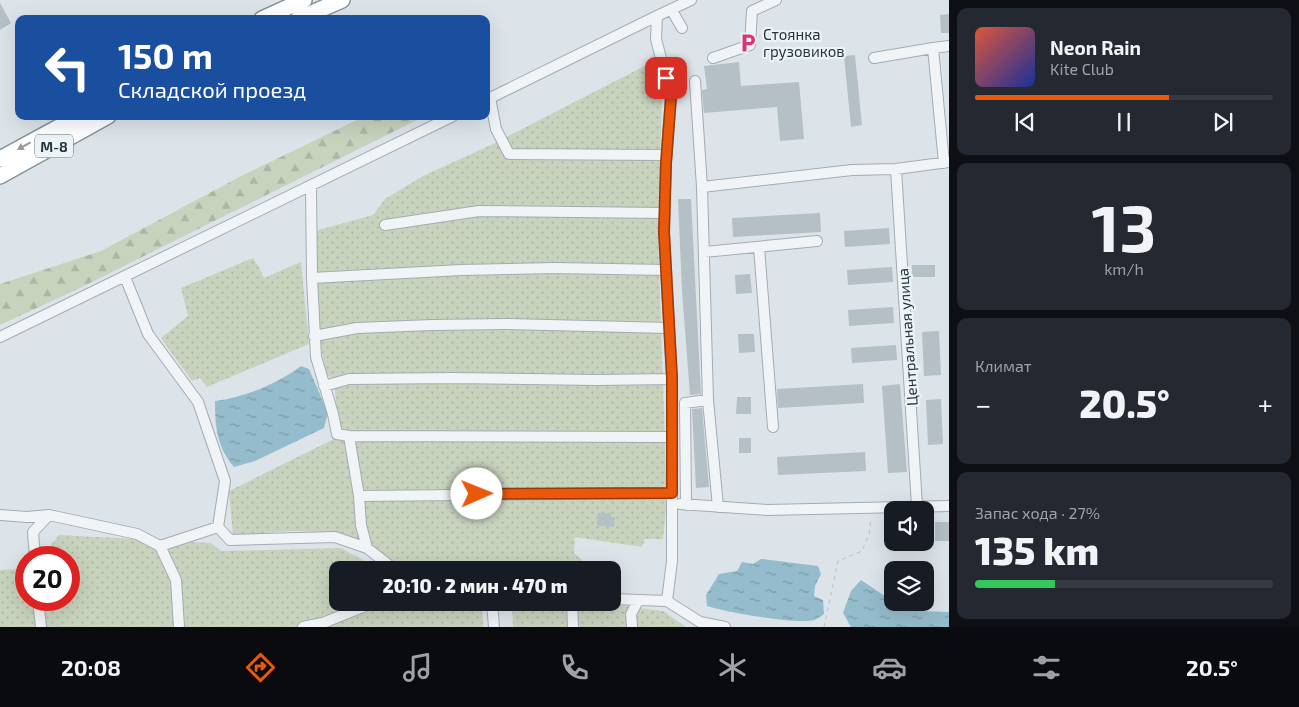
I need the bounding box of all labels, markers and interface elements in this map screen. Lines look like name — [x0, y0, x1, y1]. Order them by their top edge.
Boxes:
place label: Стоянка грузовиков — [763, 25, 845, 61]
parking icon: Стоянка грузовиков — [737, 32, 759, 54]
text: 150 m — [118, 34, 213, 76]
icon: left — [35, 35, 100, 100]
text: Neon Rain — [1050, 36, 1141, 59]
pin — [645, 57, 687, 99]
text: Kite Club — [1050, 59, 1114, 78]
icon: arrive — [652, 64, 680, 92]
text: Складской проезд — [118, 76, 306, 102]
icon: previous — [1011, 108, 1039, 136]
icon: pause — [1110, 108, 1138, 136]
icon: next — [1209, 108, 1237, 136]
road number: М-8 — [35, 134, 73, 158]
one-way arrow — [17, 142, 31, 150]
text: 13 — [1092, 187, 1156, 265]
text: km/h — [1104, 259, 1144, 278]
street label: Центральная улица — [893, 267, 922, 407]
text: Климат — [975, 356, 1032, 375]
text: 20.5° — [1079, 380, 1170, 426]
text: − — [975, 387, 991, 421]
text: + — [1258, 387, 1273, 421]
position arrow — [450, 467, 502, 519]
map controls — [884, 501, 934, 611]
button: sound — [884, 501, 934, 551]
text: Запас хода · 27% — [975, 503, 1100, 522]
text: 135 km — [975, 527, 1099, 573]
speed limit sign: 20 — [15, 546, 80, 611]
button: layers — [884, 561, 934, 611]
text: 20:10 · 2 мин · 470 m — [382, 574, 568, 597]
icon: directions — [243, 650, 278, 685]
icon: music — [400, 650, 435, 685]
icon: phone — [557, 650, 592, 685]
icon: climate — [715, 650, 750, 685]
icon: car — [872, 650, 907, 685]
icon: filters — [1029, 650, 1064, 685]
text: 20:08 — [61, 654, 121, 680]
text: 20.5° — [1186, 654, 1238, 680]

